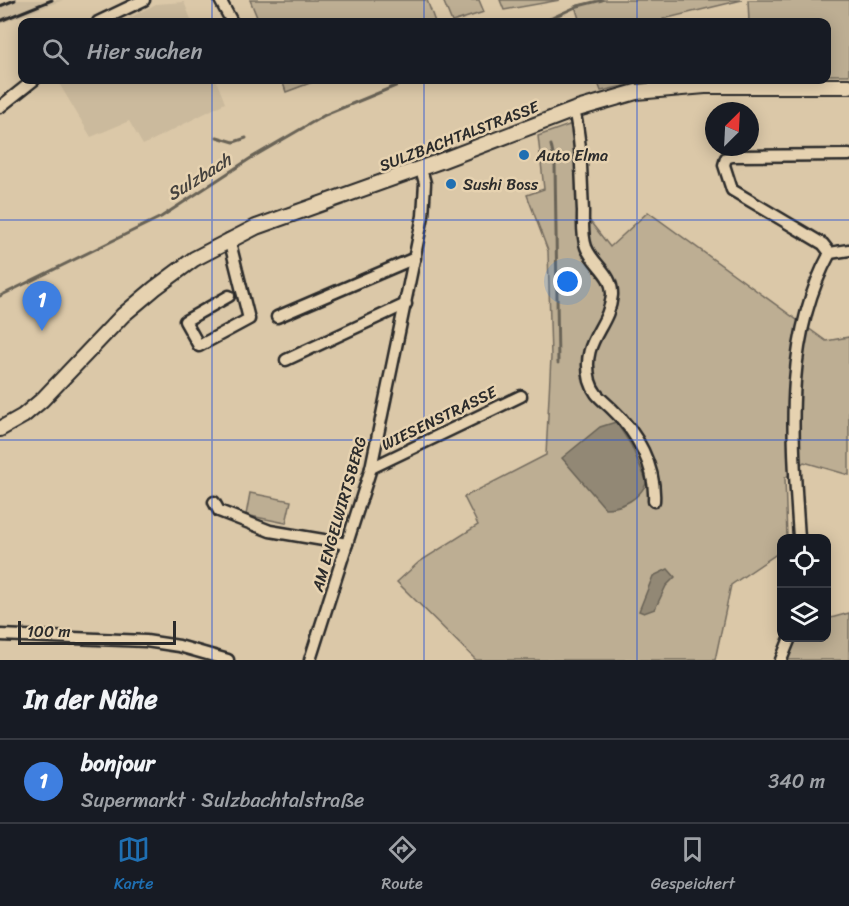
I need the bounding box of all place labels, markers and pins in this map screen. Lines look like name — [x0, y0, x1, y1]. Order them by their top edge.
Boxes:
place label: Auto Elma — [535, 141, 608, 170]
marker: Auto Elma — [517, 148, 531, 162]
place label: Sushi Boss — [463, 170, 539, 199]
marker: Sushi Boss — [444, 177, 458, 191]
pin: 1 — [22, 282, 62, 331]

